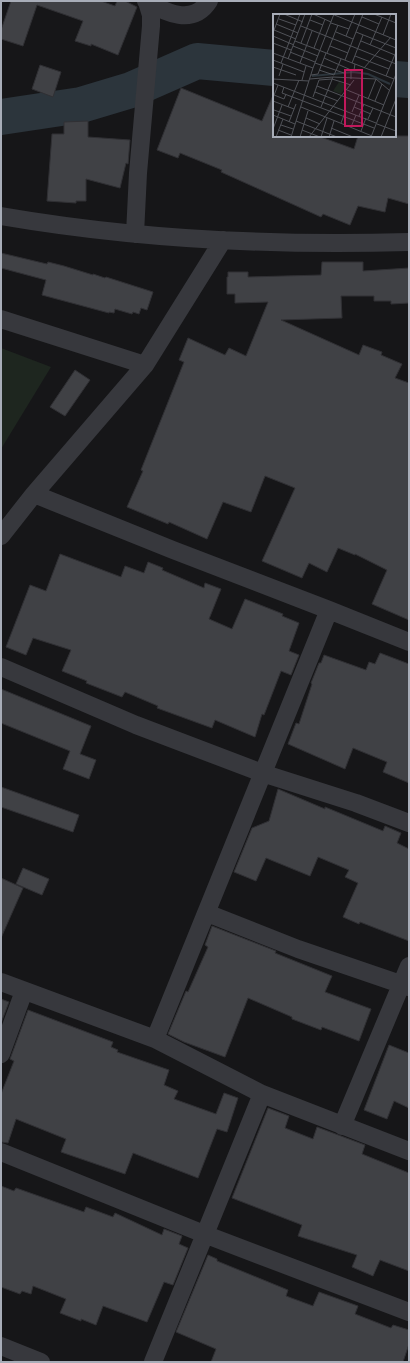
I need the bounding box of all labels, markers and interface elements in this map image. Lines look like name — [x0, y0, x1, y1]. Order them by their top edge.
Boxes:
inset map — [273, 14, 396, 137]

